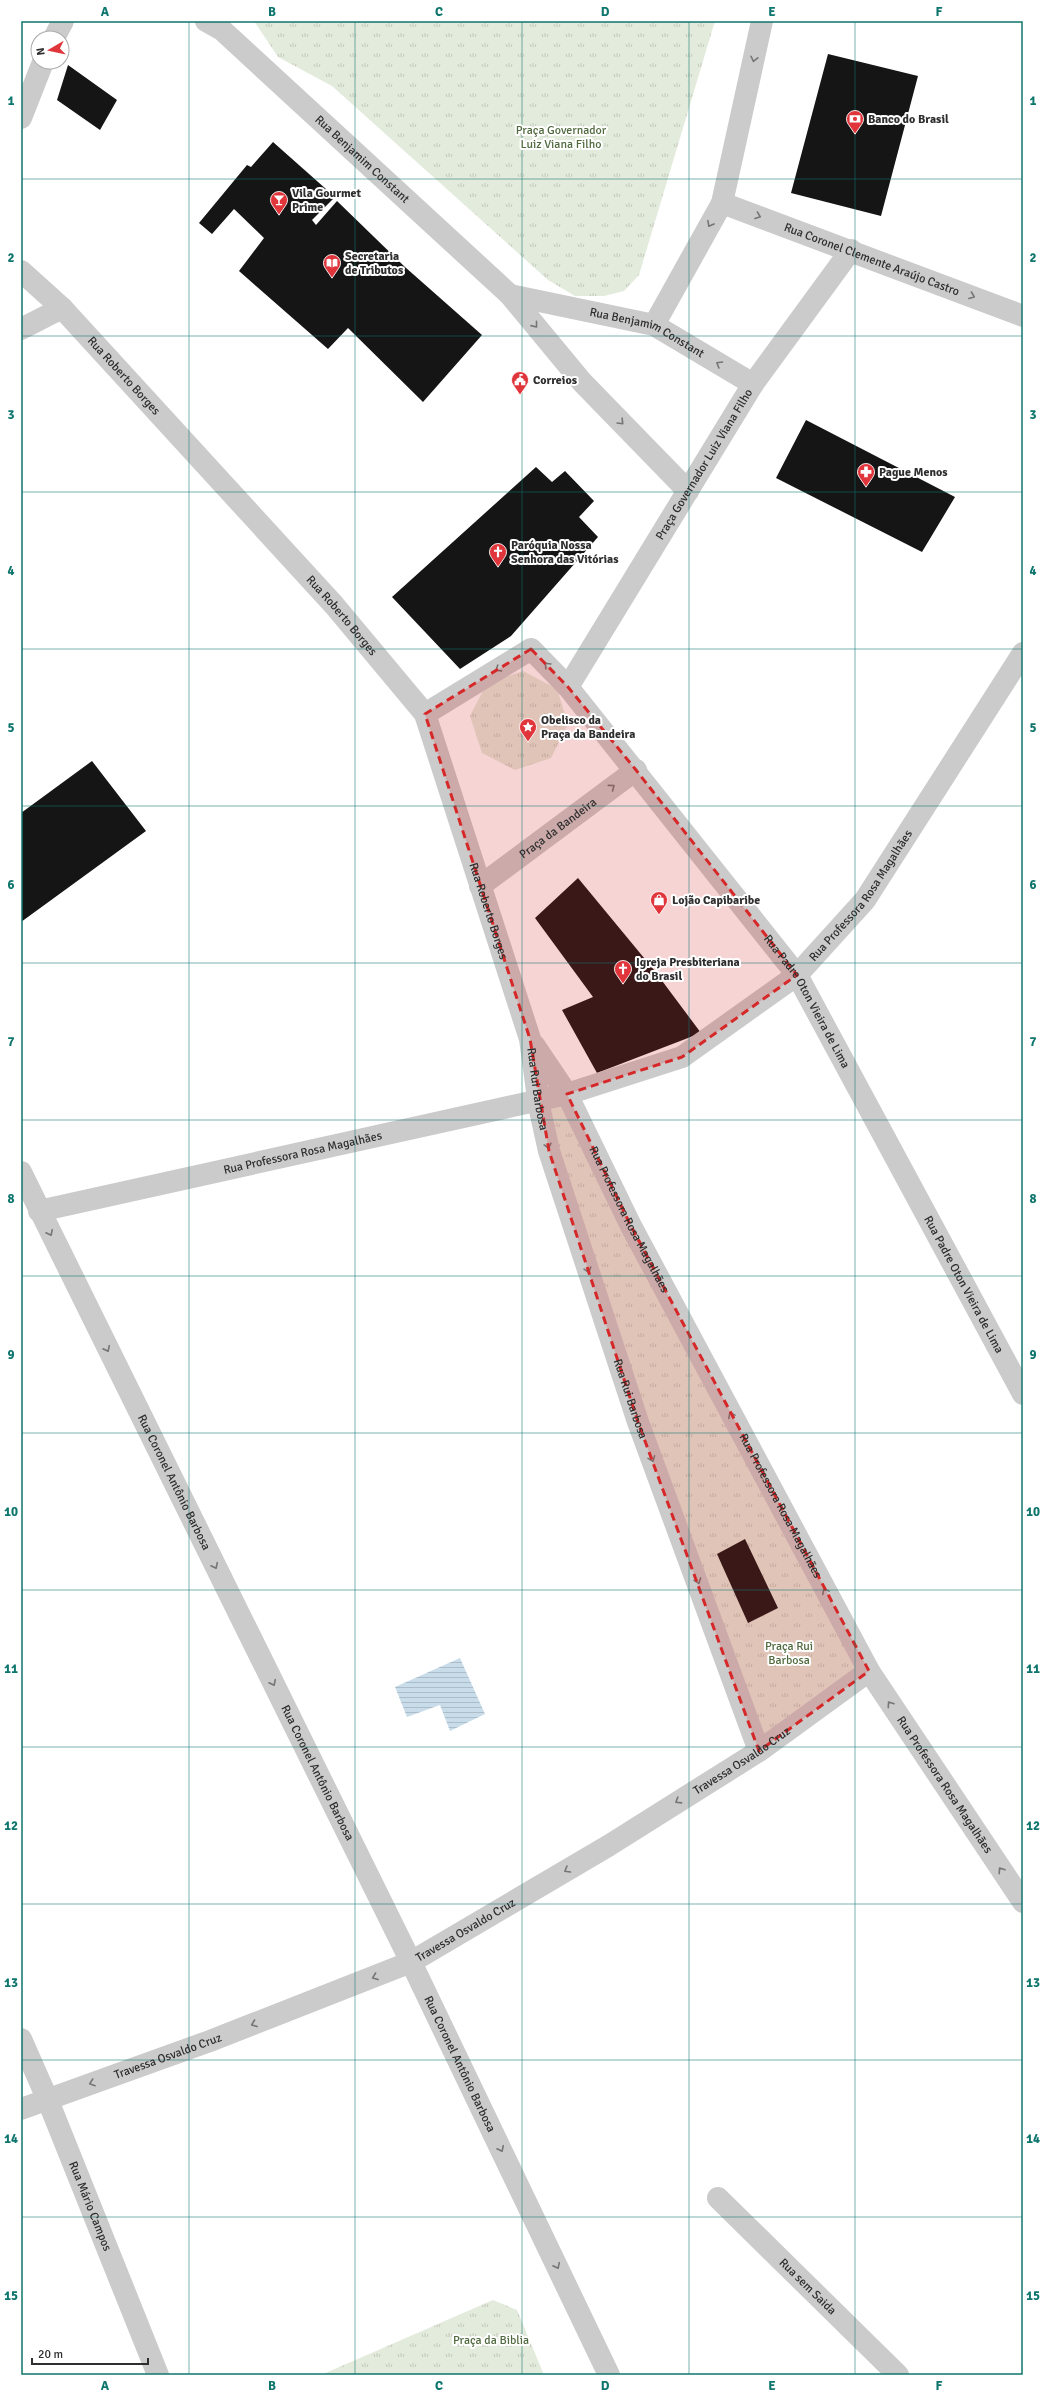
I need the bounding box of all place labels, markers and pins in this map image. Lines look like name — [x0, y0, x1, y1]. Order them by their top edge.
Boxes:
bank icon: Banco do Brasil — [845, 109, 865, 134]
place label: Banco do Brasil — [868, 112, 949, 127]
place label: Vila Gourmet Prime — [292, 186, 362, 215]
bar icon: Vila Gourmet Prime — [269, 190, 289, 215]
place label: Secretaria de Tributos — [345, 249, 404, 278]
library icon: Secretaria de Tributos — [322, 253, 342, 278]
public building icon: Correios — [510, 370, 530, 395]
place label: Correios — [533, 373, 578, 388]
pharmacy icon: Pague Menos — [856, 462, 876, 487]
place label: Pague Menos — [879, 465, 948, 480]
place label: Paróquia Nossa Senhora das Vitórias — [511, 538, 619, 567]
church icon: Paróquia Nossa Senhora das Vitórias — [488, 542, 508, 567]
place label: Obelisco da Praça da Bandeira — [541, 713, 635, 742]
place icon: Obelisco da Praça da Bandeira — [518, 717, 538, 742]
shop icon: Lojão Capibaribe — [649, 890, 669, 915]
place label: Lojão Capibaribe — [672, 893, 760, 908]
place label: Igreja Presbiteriana do Brasil — [636, 955, 740, 984]
church icon: Igreja Presbiteriana do Brasil — [613, 959, 633, 984]

